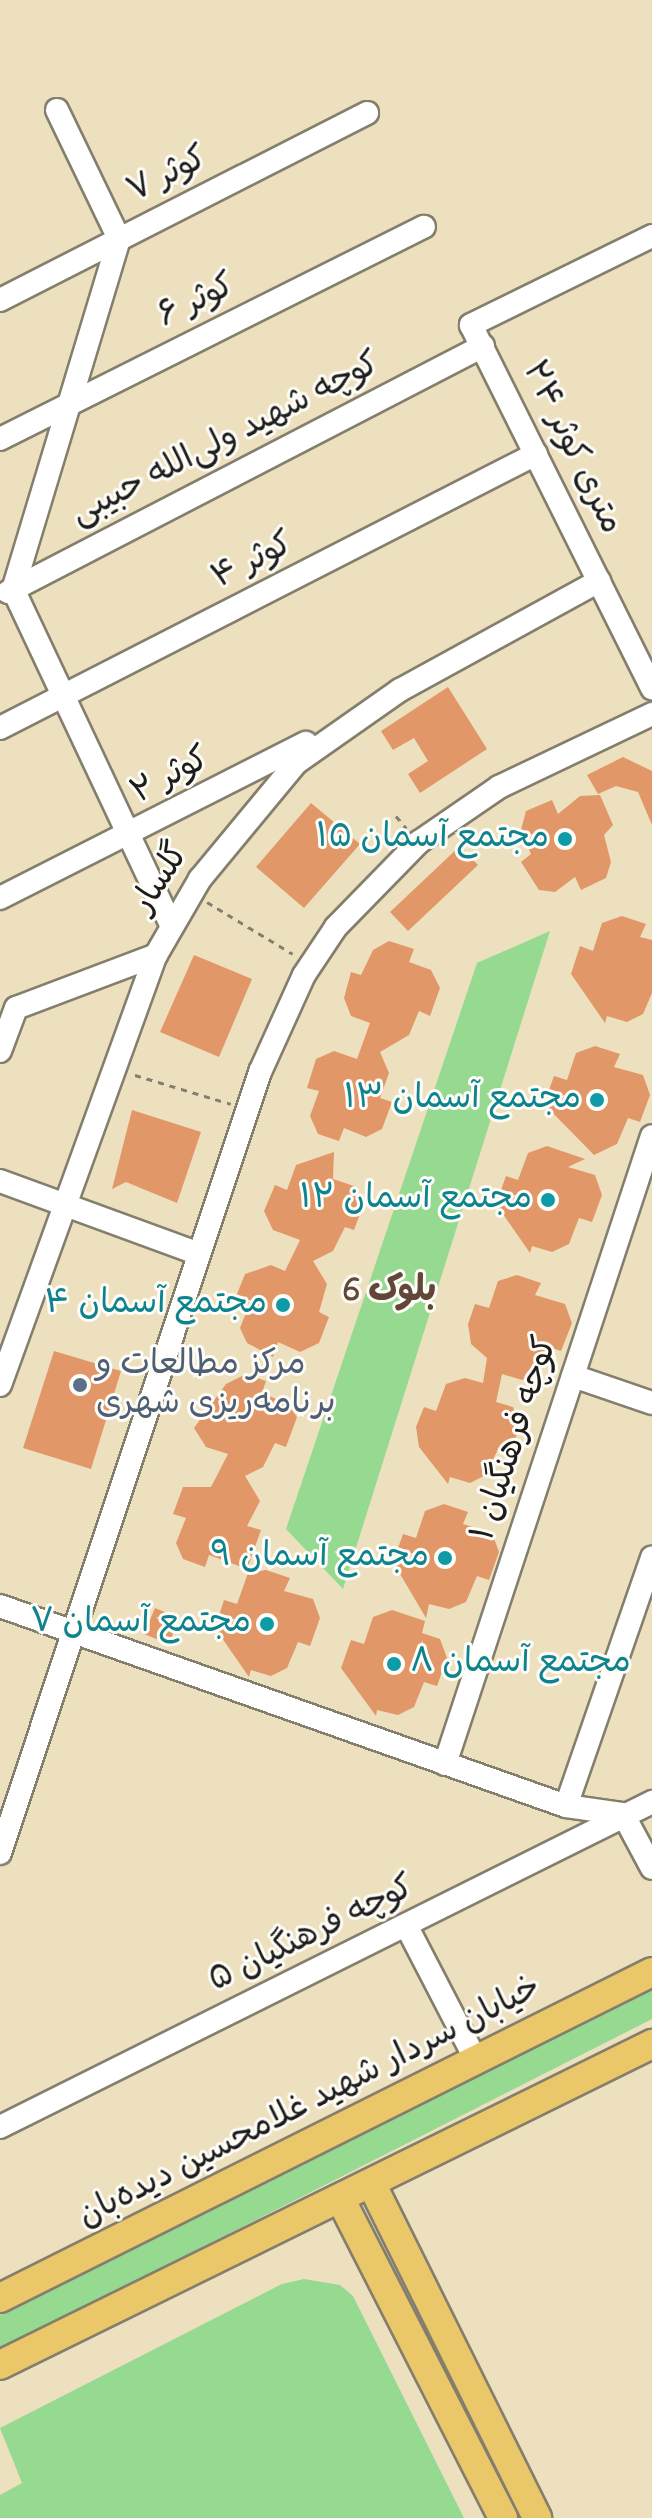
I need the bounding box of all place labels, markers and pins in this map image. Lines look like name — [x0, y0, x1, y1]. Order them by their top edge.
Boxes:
place label: مجتمع آسمان ۱۵ — [316, 819, 549, 859]
marker: مجتمع آسمان ۱۵ — [556, 830, 574, 848]
place label: مجتمع آسمان ۱۳ — [344, 1080, 581, 1120]
marker: مجتمع آسمان ۱۳ — [588, 1091, 606, 1109]
place label: مجتمع آسمان ۱۲ — [300, 1180, 532, 1220]
marker: مجتمع آسمان ۱۲ — [539, 1191, 557, 1209]
place label: مجتمع آسمان ۴ — [44, 1285, 267, 1325]
marker: مجتمع آسمان ۴ — [274, 1296, 292, 1314]
place label: مرکز مطالعات و برنامه‌ریزی شهری — [96, 1345, 336, 1424]
marker: مرکز مطالعات و برنامه‌ریزی شهری — [71, 1376, 89, 1394]
place label: مجتمع آسمان ۹ — [211, 1538, 429, 1578]
marker: مجتمع آسمان ۹ — [436, 1549, 454, 1567]
place label: مجتمع آسمان ۷ — [30, 1604, 251, 1644]
marker: مجتمع آسمان ۷ — [258, 1615, 276, 1633]
place label: مجتمع آسمان ۸ — [410, 1644, 631, 1684]
marker: مجتمع آسمان ۸ — [385, 1655, 403, 1673]

